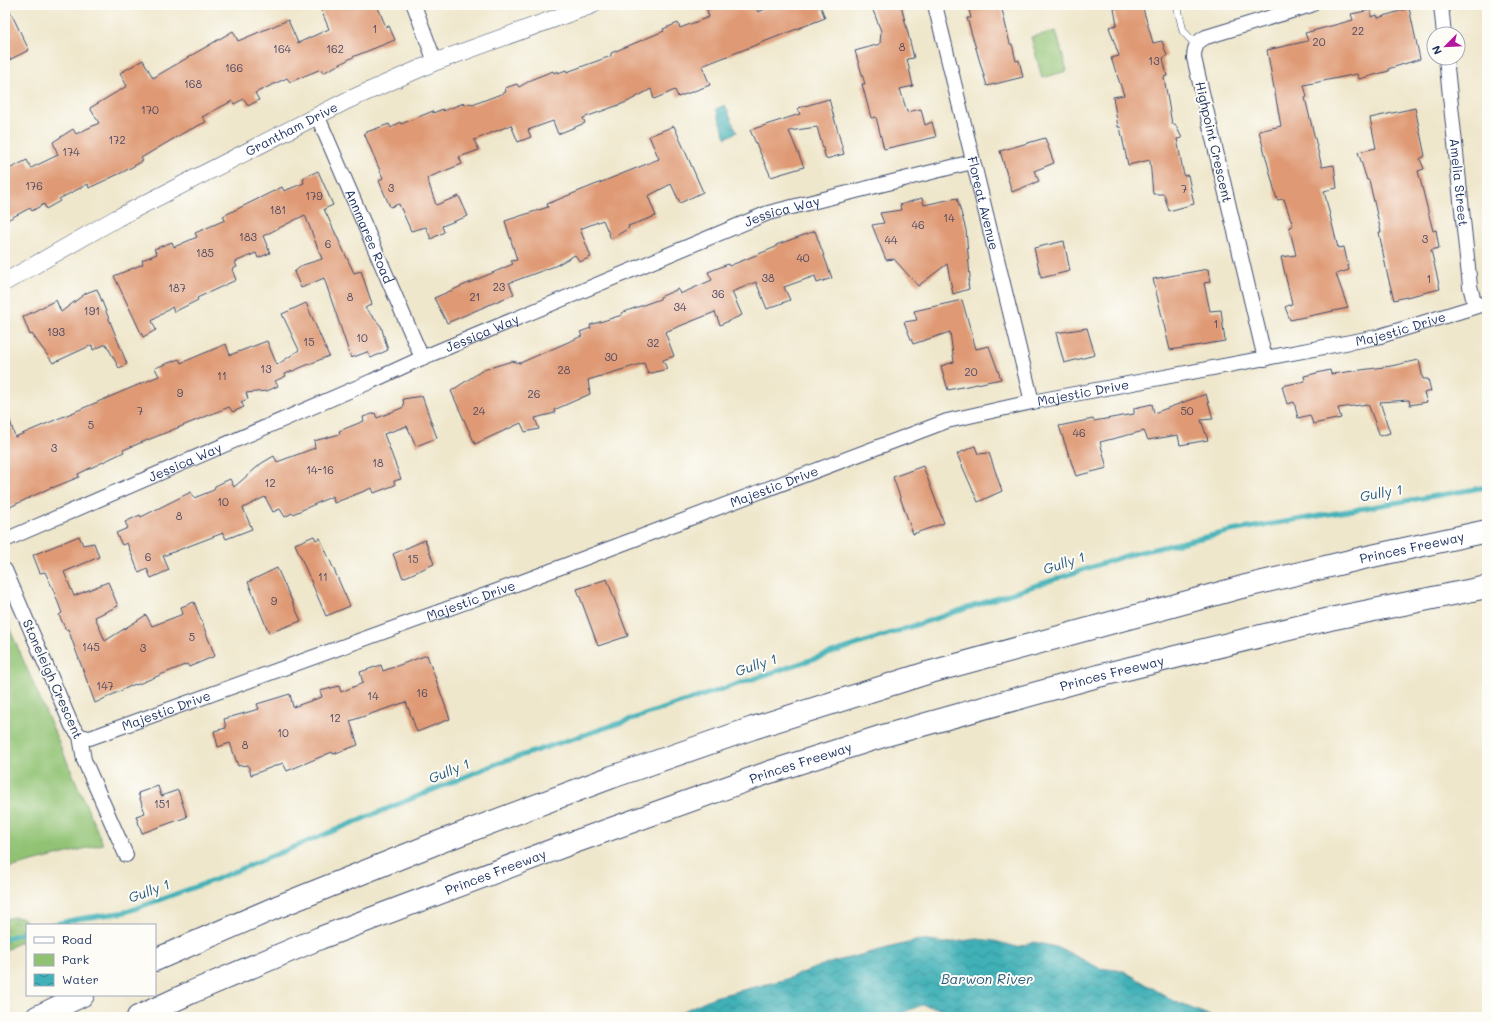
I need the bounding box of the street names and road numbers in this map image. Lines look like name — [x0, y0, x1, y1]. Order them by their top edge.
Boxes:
street label: Highpoint Crescent — [1192, 80, 1237, 204]
street label: Grantham Drive — [242, 98, 340, 159]
street label: Amelia Street — [1447, 137, 1473, 227]
street label: Floreat Avenue — [964, 154, 1004, 252]
street label: Annmaree Road — [342, 186, 398, 286]
street label: Jessica Way — [741, 191, 821, 230]
street label: Majestic Drive — [1354, 307, 1448, 349]
street label: Jessica Way — [442, 309, 521, 355]
street label: Majestic Drive — [1036, 375, 1130, 409]
street label: Jessica Way — [145, 438, 224, 485]
street label: Majestic Drive — [727, 462, 820, 510]
street label: Princes Freeway — [1358, 527, 1466, 567]
street label: Majestic Drive — [424, 576, 517, 624]
street label: Stoneleigh Crescent — [19, 616, 88, 741]
street label: Princes Freeway — [1058, 651, 1166, 694]
street label: Majestic Drive — [119, 686, 213, 734]
street label: Princes Freeway — [747, 737, 854, 787]
street label: Princes Freeway — [442, 844, 548, 898]

